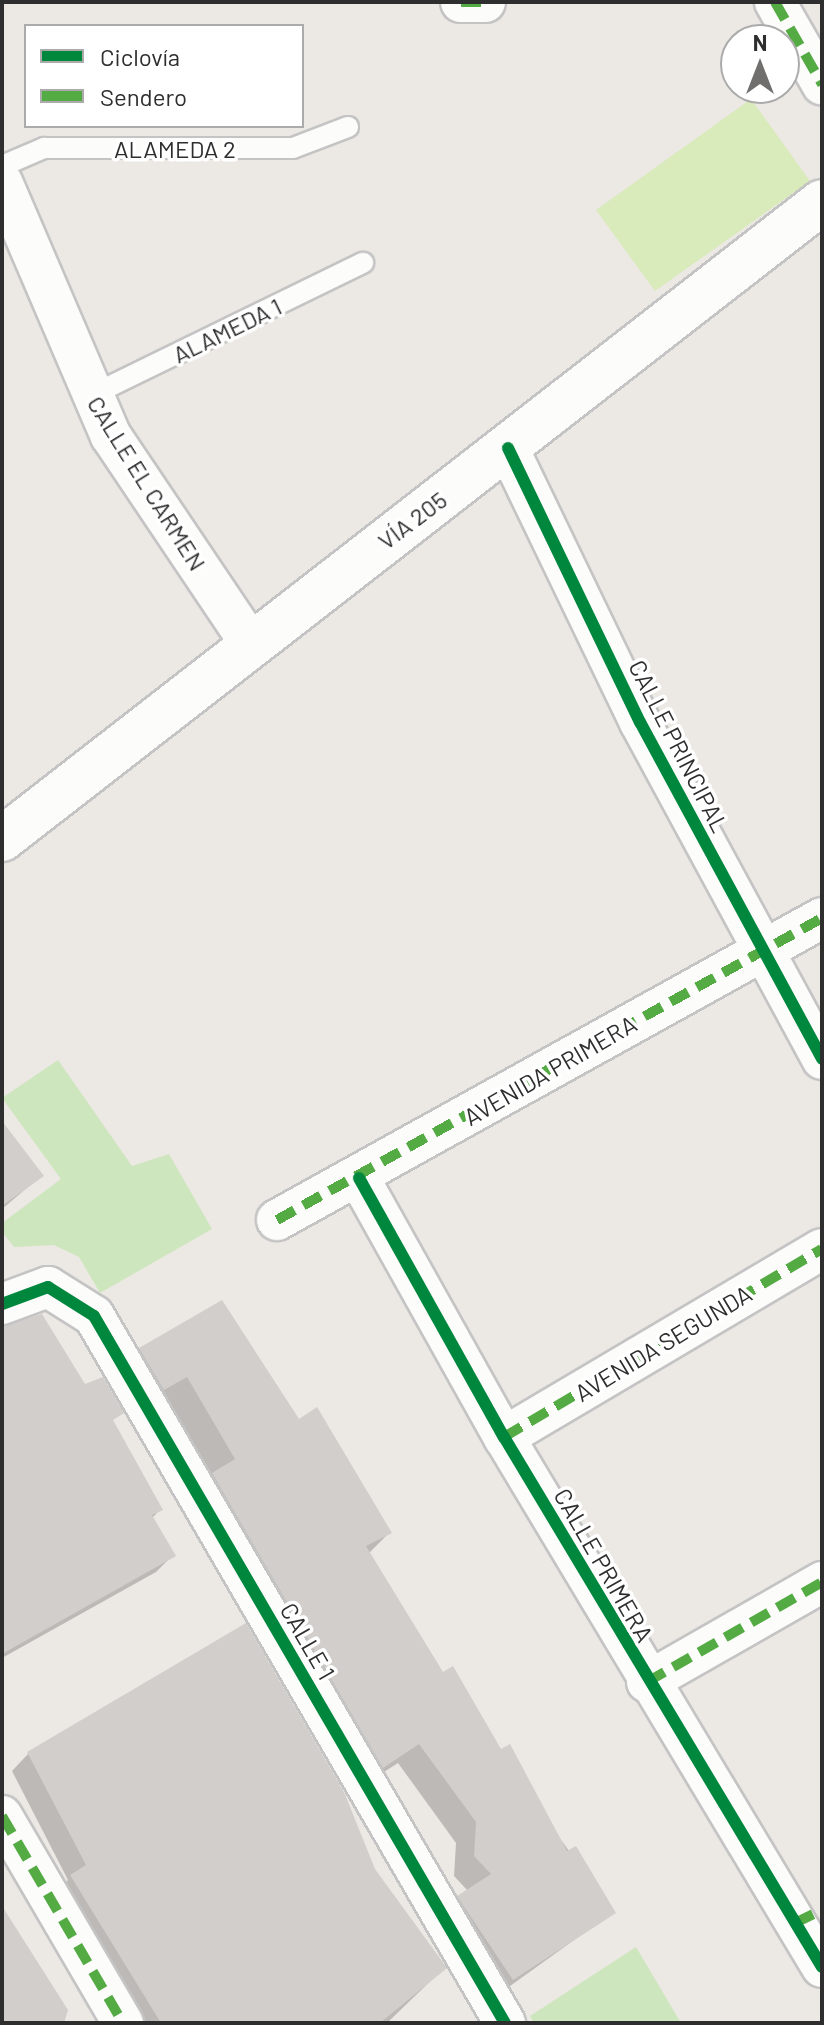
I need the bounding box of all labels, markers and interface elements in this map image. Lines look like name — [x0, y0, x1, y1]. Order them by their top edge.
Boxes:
legend — [24, 24, 304, 128]
north arrow — [720, 24, 800, 104]
text: N — [753, 29, 767, 55]
text: Ciclovía — [100, 42, 180, 71]
text: Sendero — [100, 82, 187, 111]
street label: ALAMEDA 2 — [114, 135, 236, 163]
street label: ALAMEDA 1 — [168, 291, 286, 369]
street label: CALLE EL CARMEN — [82, 390, 212, 576]
street label: VÍA 205 — [372, 485, 452, 555]
street label: CALLE PRINCIPAL — [623, 655, 735, 837]
street label: AVENIDA PRIMERA — [458, 1009, 642, 1131]
street label: AVENIDA SEGUNDA — [569, 1279, 757, 1407]
street label: CALLE PRIMERA — [548, 1483, 660, 1647]
street label: CALLE 1 — [275, 1597, 341, 1685]

